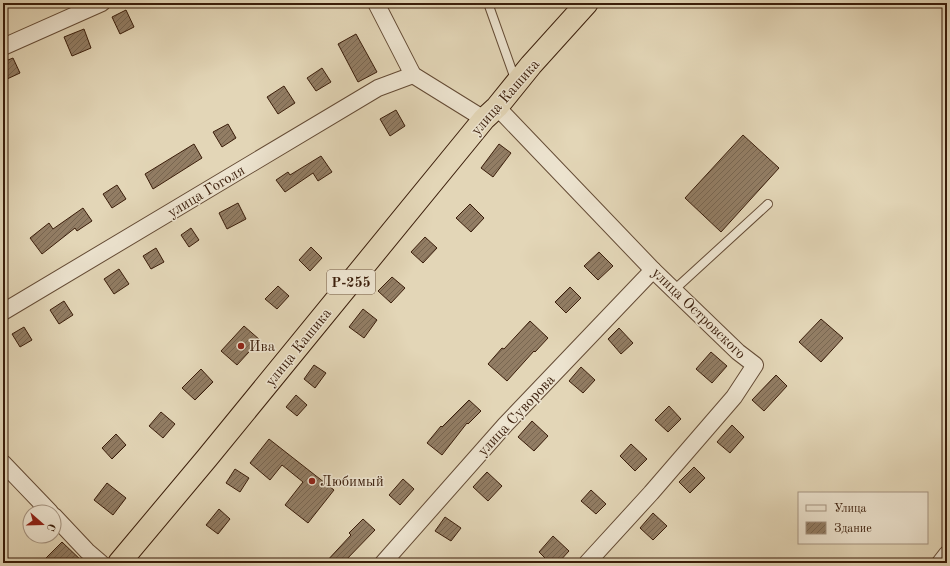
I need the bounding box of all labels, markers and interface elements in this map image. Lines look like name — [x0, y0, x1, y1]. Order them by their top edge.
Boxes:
street label: улица Кашика — [469, 57, 543, 139]
street label: улица Гоголя — [166, 163, 248, 221]
street label: улица Островского — [648, 266, 748, 362]
road number: Р-255 — [327, 270, 375, 294]
street label: улица Кашика — [263, 306, 335, 390]
place label: Ива — [249, 340, 276, 355]
marker: Ива — [236, 341, 246, 351]
street label: улица Суворова — [476, 372, 559, 460]
place label: Любимый — [320, 475, 384, 490]
marker: Любимый — [307, 476, 317, 486]
legend — [798, 492, 928, 544]
text: Улица — [834, 503, 867, 515]
north arrow — [22, 504, 62, 544]
text: С — [44, 522, 56, 532]
text: Здание — [834, 523, 872, 535]

